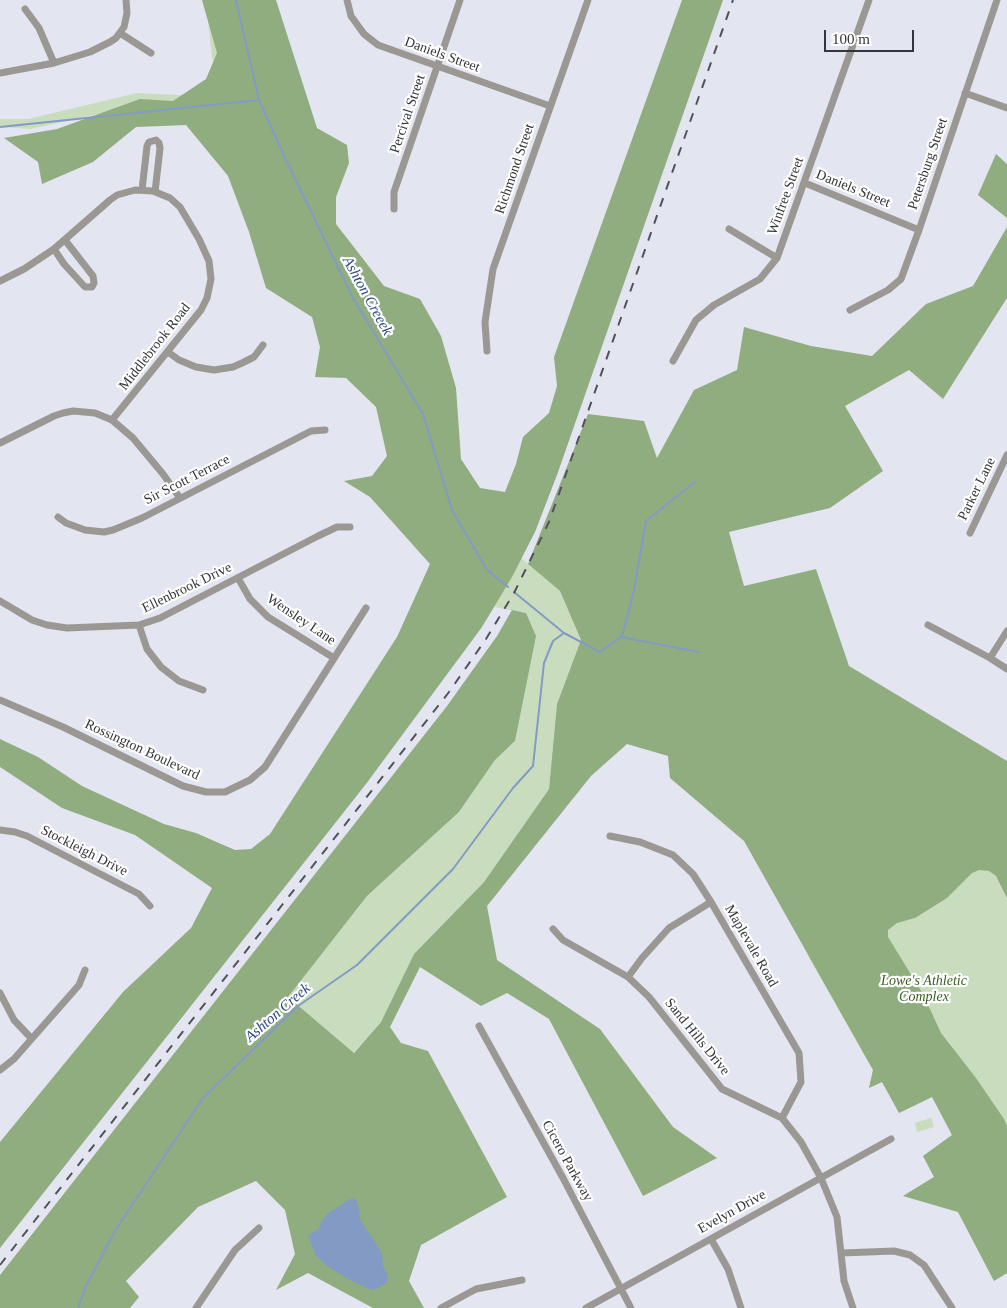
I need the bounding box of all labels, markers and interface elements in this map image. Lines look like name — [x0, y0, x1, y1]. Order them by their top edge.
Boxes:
scale bar — [827, 20, 917, 52]
text: 100 m — [832, 31, 870, 47]
street label: Daniels Street — [402, 34, 482, 76]
street label: Percival Street — [387, 72, 429, 156]
street label: Petersburg Street — [904, 116, 952, 212]
street label: Richmond Street — [492, 122, 538, 216]
street label: Winfree Street — [764, 155, 808, 237]
street label: Daniels Street — [813, 166, 893, 212]
water label: Ashton Creeek — [338, 253, 396, 339]
street label: Middlebrook Road — [116, 300, 194, 394]
street label: Sir Scott Terrace — [141, 451, 233, 509]
street label: Parker Lane — [955, 455, 999, 523]
street label: Ellenbrook Drive — [139, 559, 235, 617]
street label: Wensley Lane — [263, 591, 339, 649]
street label: Rossington Boulevard — [82, 716, 202, 784]
street label: Stockleigh Drive — [38, 822, 130, 880]
street label: Maplevale Road — [721, 902, 781, 990]
park label: Lowe's Athletic Complex — [881, 973, 967, 1006]
water label: Ashton Creek — [242, 980, 314, 1046]
street label: Sand Hills Drive — [661, 995, 733, 1079]
street label: Cicero Parkway — [538, 1118, 596, 1204]
street label: Evelyn Drive — [695, 1186, 769, 1238]

